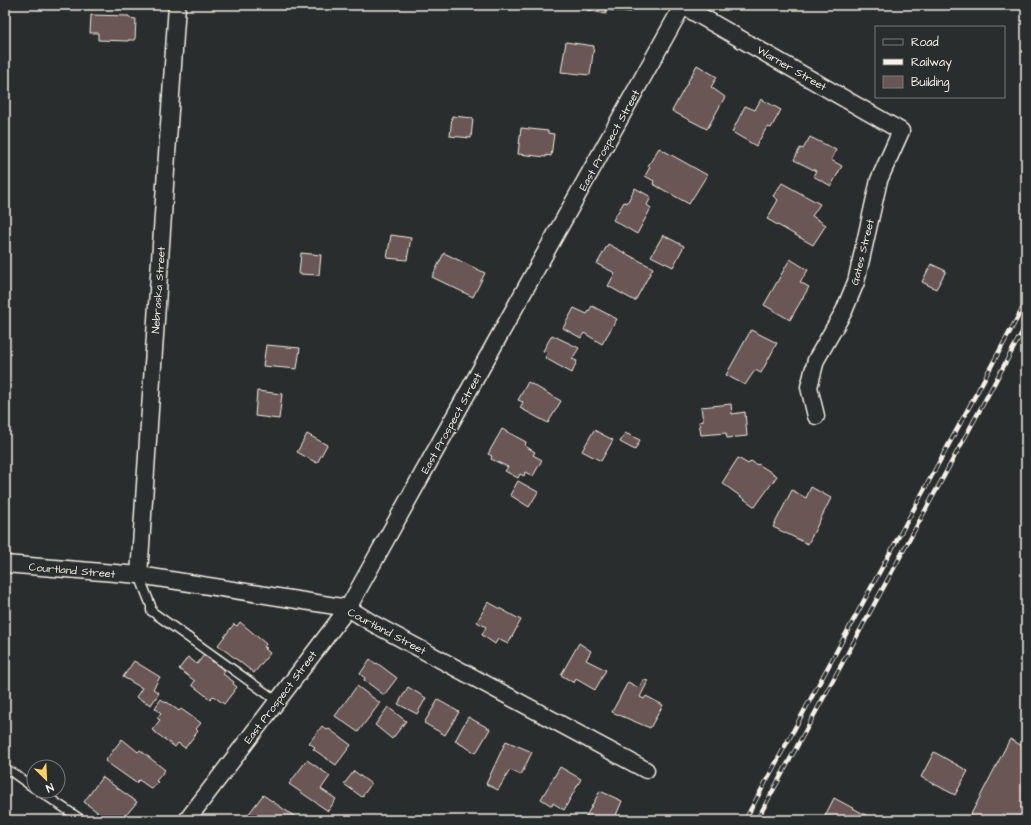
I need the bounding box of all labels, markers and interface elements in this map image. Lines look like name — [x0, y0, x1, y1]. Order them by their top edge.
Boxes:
legend — [875, 26, 1005, 98]
text: Road — [911, 34, 939, 51]
street label: Warner Street — [754, 42, 830, 95]
text: Railway — [911, 54, 952, 72]
text: Building — [911, 74, 949, 92]
street label: East Prospect Street — [575, 87, 644, 193]
street label: Gates Street — [847, 217, 878, 287]
street label: Nebraska Street — [148, 246, 169, 334]
street label: East Prospect Street — [417, 370, 486, 476]
street label: Courtland Street — [28, 559, 116, 582]
street label: Courtland Street — [345, 604, 429, 659]
street label: East Prospect Street — [240, 647, 321, 747]
north arrow — [26, 759, 66, 799]
text: N — [44, 779, 56, 796]

